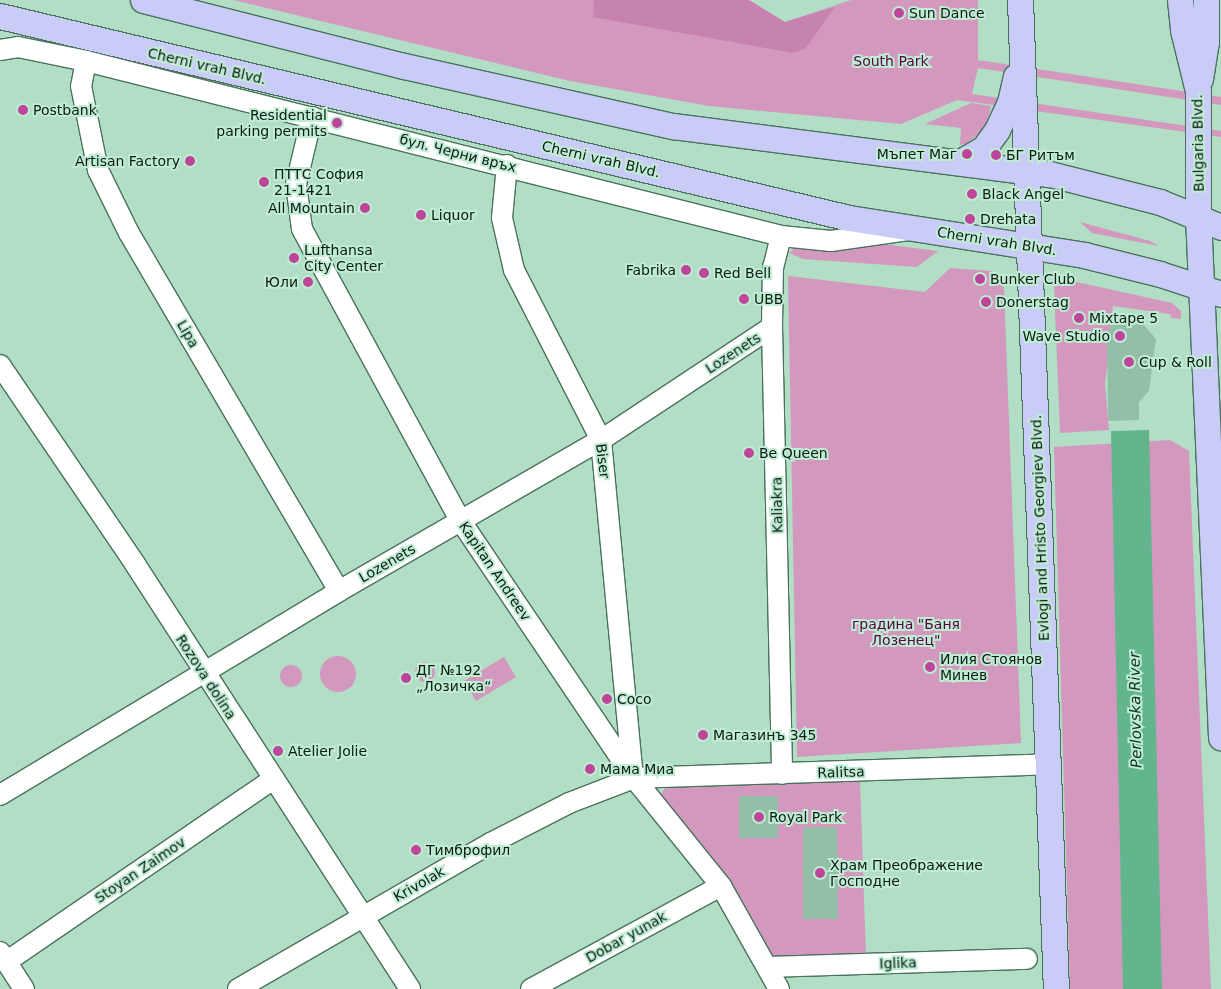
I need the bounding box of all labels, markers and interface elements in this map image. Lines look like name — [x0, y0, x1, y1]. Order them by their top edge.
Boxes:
place label: Sun Dance — [909, 5, 985, 21]
marker: Sun Dance — [893, 7, 905, 19]
street label: Cherni vrah Blvd. — [146, 44, 268, 88]
park label: South Park — [853, 53, 929, 69]
street label: Bulgaria Blvd. — [1189, 94, 1207, 192]
place label: Postbank — [33, 102, 97, 118]
marker: Postbank — [17, 104, 29, 116]
place label: Residential parking permits — [216, 107, 327, 140]
marker: Residential parking permits — [331, 117, 343, 129]
street label: бул. Черни връх — [398, 130, 518, 176]
street label: Cherni vrah Blvd. — [540, 137, 662, 181]
place label: Мъпет Маг — [877, 146, 957, 162]
place label: БГ Ритъм — [1006, 147, 1075, 163]
marker: Мъпет Маг — [961, 148, 973, 160]
marker: БГ Ритъм — [990, 149, 1002, 161]
place label: Artisan Factory — [75, 153, 180, 169]
marker: Artisan Factory — [184, 155, 196, 167]
place label: ПТТС София 21-1421 — [274, 166, 364, 198]
marker: ПТТС София 21-1421 — [258, 176, 270, 188]
place label: Black Angel — [982, 186, 1064, 202]
marker: Black Angel — [966, 188, 978, 200]
place label: All Mountain — [268, 200, 355, 216]
marker: All Mountain — [359, 202, 371, 214]
place label: Liquor — [431, 207, 475, 223]
marker: Liquor — [415, 209, 427, 221]
place label: Drehata — [980, 211, 1036, 227]
marker: Drehata — [964, 213, 976, 225]
street label: Cherni vrah Blvd. — [936, 223, 1058, 259]
place label: Lufthansa City Center — [304, 242, 383, 274]
marker: Lufthansa City Center — [288, 252, 300, 264]
place label: Fabrika — [626, 262, 676, 278]
marker: Fabrika — [680, 264, 692, 276]
place label: Red Bell — [714, 265, 771, 281]
marker: Red Bell — [698, 267, 710, 279]
place label: Bunker Club — [990, 271, 1075, 287]
marker: Bunker Club — [974, 273, 986, 285]
place label: Юли — [265, 274, 298, 290]
marker: Юли — [302, 276, 314, 288]
place label: UBB — [754, 291, 783, 307]
marker: UBB — [738, 293, 750, 305]
place label: Donerstag — [996, 294, 1069, 310]
marker: Donerstag — [980, 296, 992, 308]
place label: Mixtape 5 — [1089, 310, 1158, 326]
marker: Mixtape 5 — [1073, 312, 1085, 324]
street label: Lipa — [173, 317, 203, 351]
place label: Wave Studio — [1023, 328, 1110, 344]
street label: Lozenets — [702, 329, 764, 377]
marker: Wave Studio — [1114, 330, 1126, 342]
place label: Cup & Roll — [1139, 354, 1212, 370]
marker: Cup & Roll — [1123, 356, 1135, 368]
street label: Evlogi and Hristo Georgiev Blvd. — [1028, 415, 1052, 641]
street label: Biser — [593, 443, 613, 479]
place label: Be Queen — [759, 445, 828, 461]
marker: Be Queen — [743, 447, 755, 459]
street label: Kaliakra — [768, 477, 786, 533]
street label: Kapitan Andreev — [456, 518, 534, 624]
street label: Lozenets — [356, 540, 418, 586]
park label: градина "Баня Лозенец" — [852, 616, 960, 648]
street label: Rozova dolina — [172, 632, 240, 722]
place label: Илия Стоянов Минев — [940, 651, 1042, 684]
water label: Perlovska River — [1126, 652, 1146, 768]
marker: Илия Стоянов Минев — [924, 661, 936, 673]
place label: ДГ №192 „Лозичка“ — [416, 662, 491, 694]
marker: ДГ №192 „Лозичка“ — [400, 672, 412, 684]
place label: Coco — [617, 691, 652, 707]
marker: Coco — [601, 693, 613, 705]
place label: Магазинъ 345 — [713, 727, 816, 743]
marker: Магазинъ 345 — [697, 729, 709, 741]
place label: Atelier Jolie — [288, 743, 367, 759]
marker: Atelier Jolie — [272, 745, 284, 757]
place label: Мама Миа — [600, 761, 674, 777]
marker: Мама Миа — [584, 763, 596, 775]
street label: Ralitsa — [817, 763, 865, 781]
place label: Royal Park — [769, 809, 842, 825]
marker: Royal Park — [753, 811, 765, 823]
street label: Stoyan Zaimov — [91, 833, 189, 907]
place label: Тимброфил — [426, 842, 510, 858]
marker: Тимброфил — [410, 844, 422, 856]
place label: Храм Преображение Господне — [830, 857, 983, 890]
street label: Krivolak — [390, 863, 448, 905]
marker: Храм Преображение Господне — [814, 867, 826, 879]
street label: Dobar yunak — [583, 908, 669, 966]
street label: Iglika — [879, 954, 917, 972]

